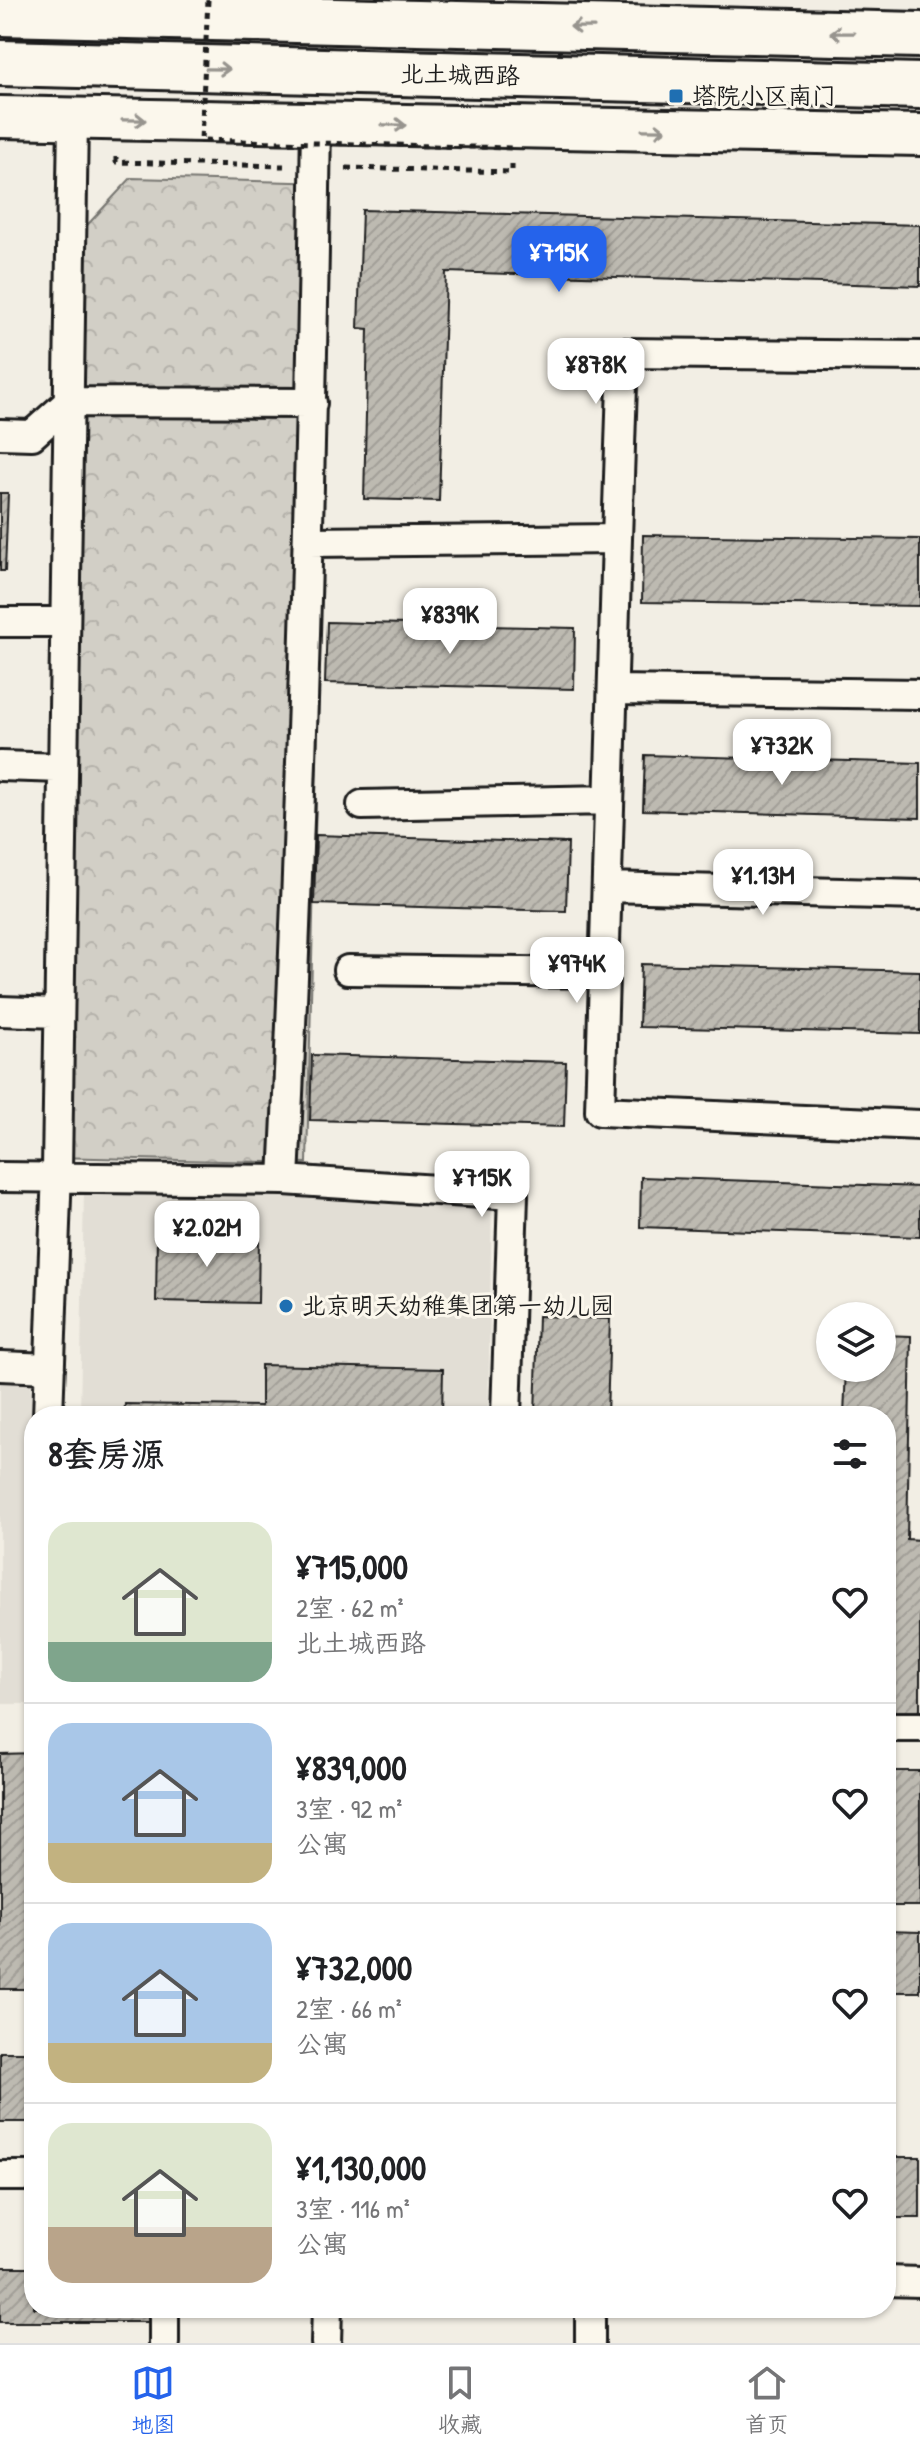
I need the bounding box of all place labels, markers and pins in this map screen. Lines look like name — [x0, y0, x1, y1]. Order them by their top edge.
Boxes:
place label: 塔院小区南门 — [692, 79, 836, 111]
marker: 塔院小区南门 — [667, 87, 685, 105]
pin: ¥715K — [503, 226, 615, 294]
pin: ¥878K — [540, 338, 652, 406]
pin: ¥839K — [394, 588, 506, 656]
pin: ¥732K — [726, 719, 838, 787]
pin: ¥1.13M — [698, 849, 828, 917]
pin: ¥974K — [521, 937, 633, 1005]
pin: ¥715K — [426, 1151, 538, 1219]
pin: ¥2.02M — [142, 1201, 272, 1269]
place label: 北京明天幼稚集团第一幼儿园 — [302, 1289, 614, 1321]
marker: 北京明天幼稚集团第一幼儿园 — [277, 1297, 295, 1315]

